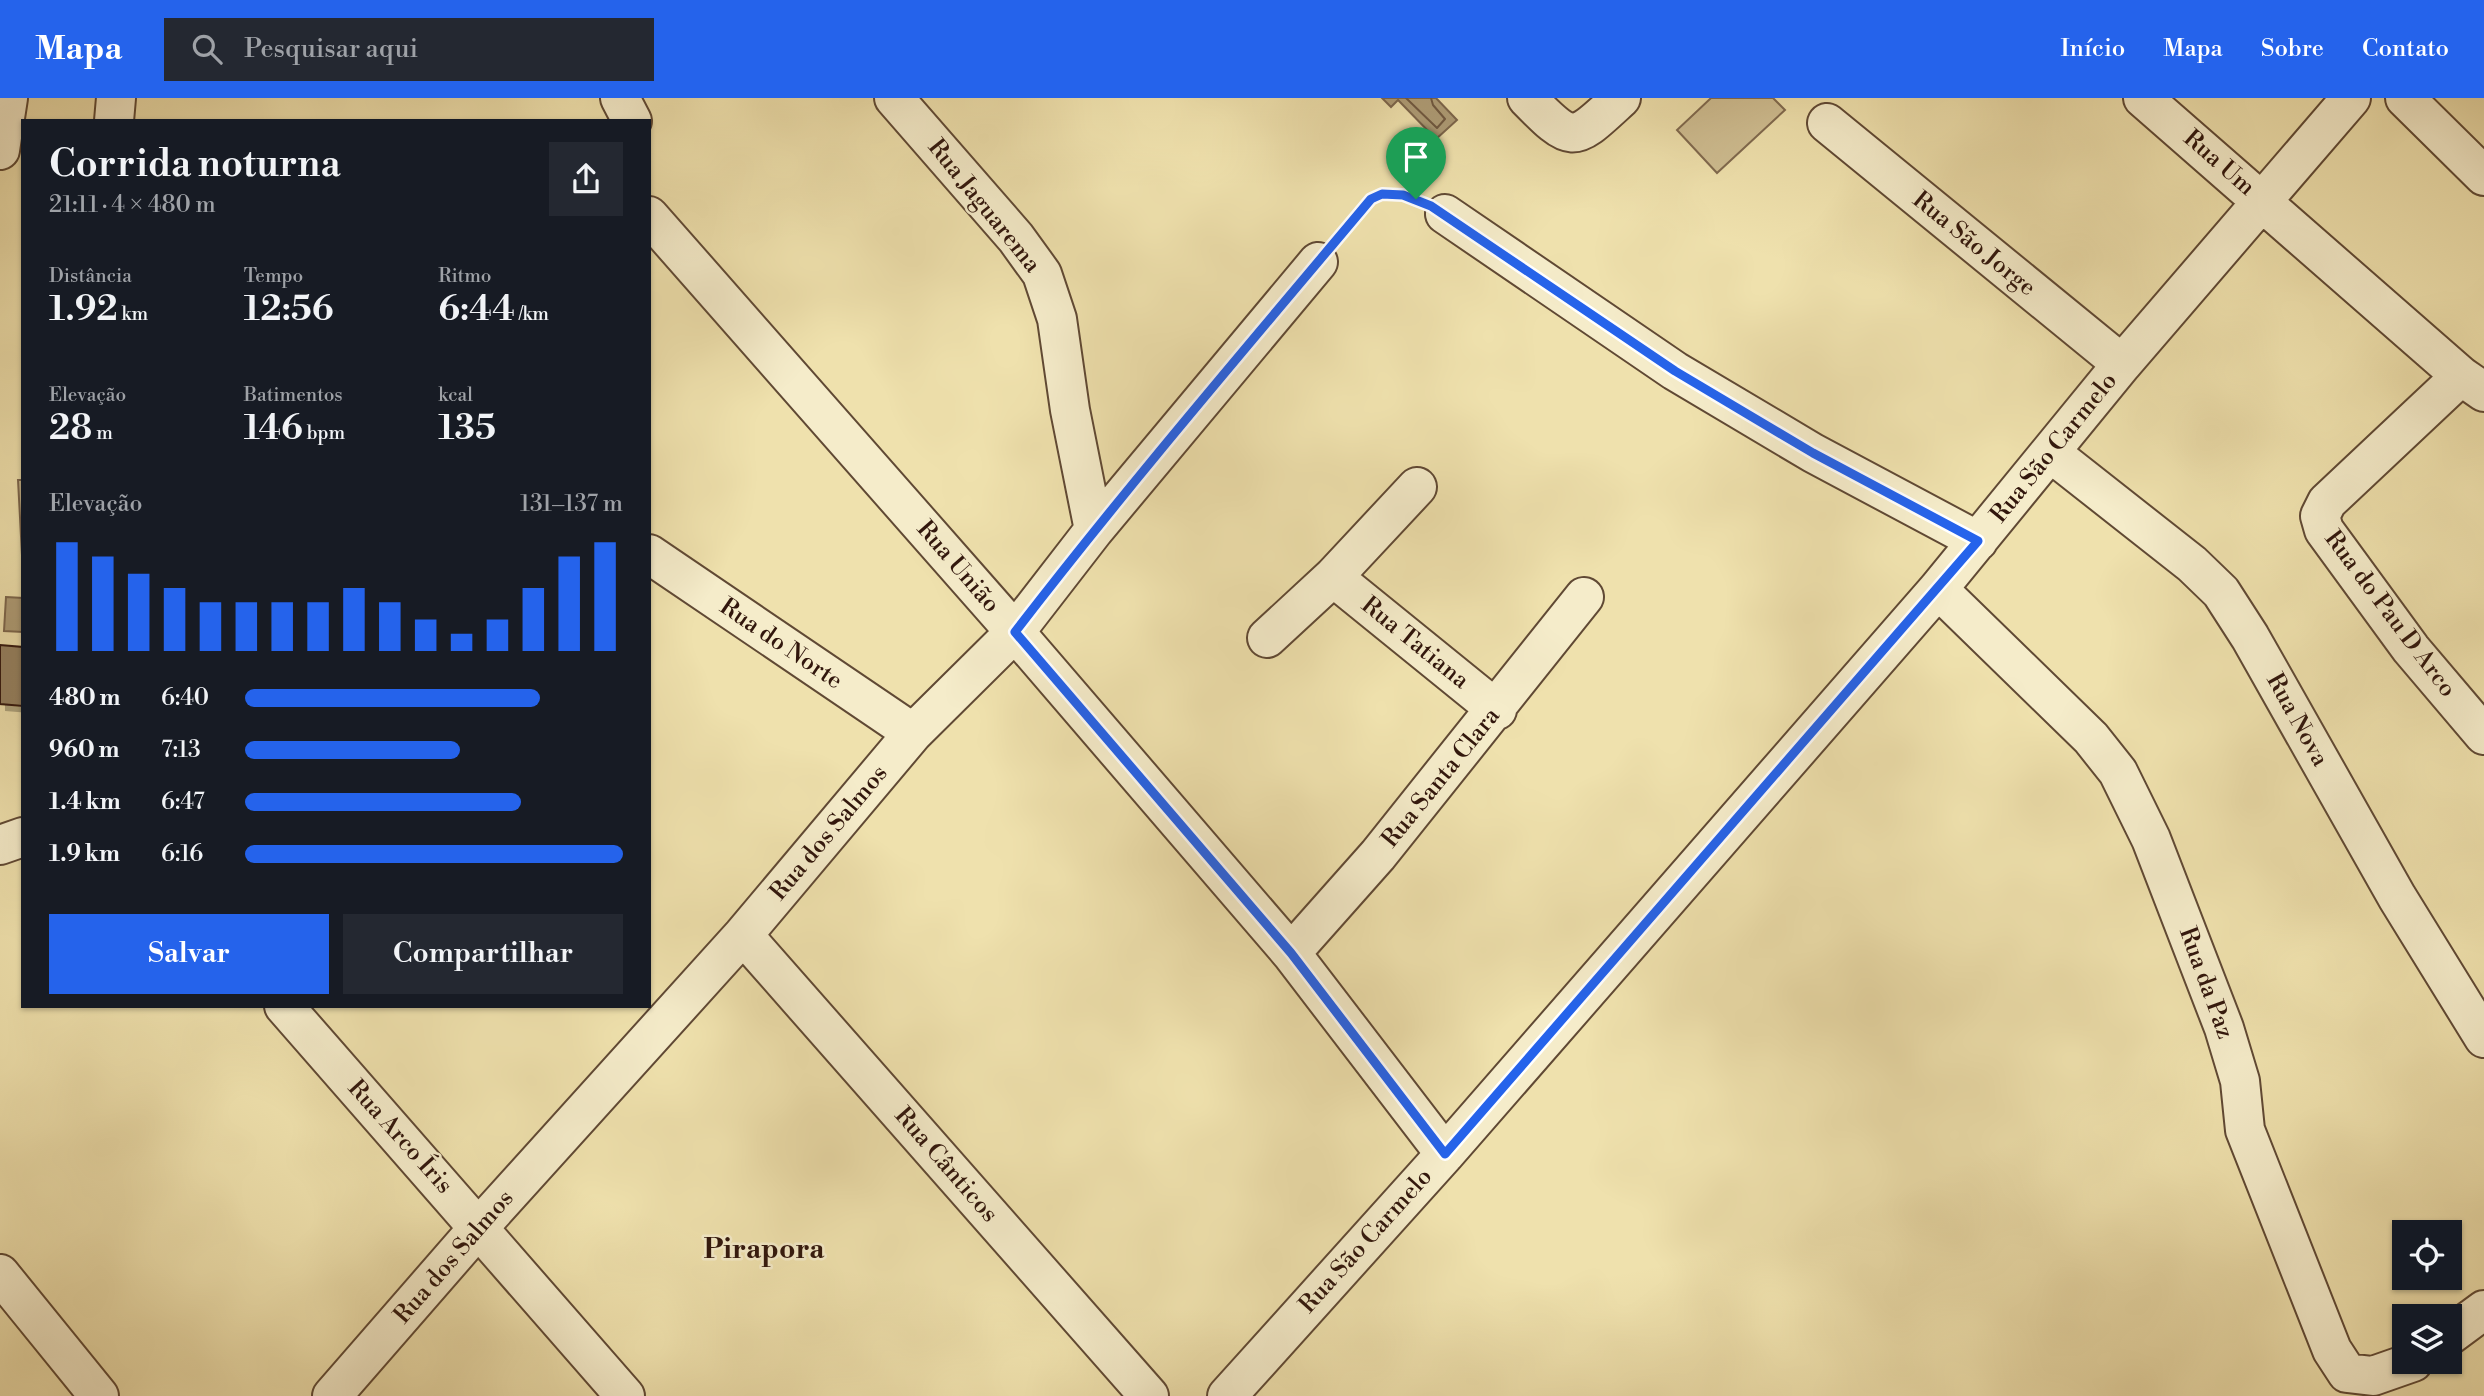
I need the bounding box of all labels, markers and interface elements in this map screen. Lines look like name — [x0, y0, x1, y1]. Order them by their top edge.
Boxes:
search box — [164, 18, 654, 81]
text: Mapa — [35, 29, 122, 70]
icon: search — [188, 30, 226, 68]
text: Pesquisar aqui — [244, 33, 418, 65]
text: Início — [2061, 34, 2125, 64]
text: Mapa — [2163, 34, 2223, 64]
text: Sobre — [2261, 34, 2324, 64]
text: Contato — [2362, 34, 2449, 64]
street label: Rua Um — [2177, 124, 2261, 202]
pin — [1386, 127, 1446, 199]
street label: Rua Jaguarema — [921, 133, 1048, 280]
icon: arrive — [1397, 138, 1435, 176]
text: Corrida noturna — [49, 141, 341, 188]
button: share — [549, 142, 623, 216]
street label: Rua São Jorge — [1906, 185, 2042, 303]
text: 21:11 · 4 × 480 m — [49, 191, 216, 219]
text: Distância — [49, 264, 132, 288]
text: Tempo — [244, 264, 303, 288]
text: Ritmo — [438, 264, 492, 288]
text: 1.92 — [49, 288, 118, 331]
text: 12:56 — [244, 288, 334, 331]
text: 6:44 — [438, 288, 515, 331]
text: km — [118, 302, 148, 326]
text: /km — [515, 302, 549, 326]
street label: Rua São Carmelo — [1984, 367, 2124, 529]
text: Elevação — [49, 383, 126, 407]
text: Batimentos — [244, 383, 343, 407]
text: kcal — [438, 383, 473, 407]
text: 28 — [49, 407, 92, 450]
text: 146 — [244, 407, 303, 450]
text: 135 — [438, 407, 496, 450]
text: m — [92, 421, 113, 445]
text: bpm — [303, 421, 345, 445]
text: Elevação — [49, 490, 142, 518]
text: 131–137 m — [520, 490, 623, 518]
street label: Rua União — [910, 515, 1006, 619]
street label: Rua do Pau D Arco — [2318, 525, 2462, 703]
street label: Rua Tatiana — [1355, 590, 1476, 696]
street label: Rua do Norte — [714, 592, 848, 696]
street label: Rua Nova — [2259, 668, 2335, 773]
text: 480 m — [49, 684, 120, 712]
text: 6:40 — [161, 684, 209, 712]
street label: Rua Santa Clara — [1375, 701, 1507, 854]
text: 960 m — [49, 736, 119, 764]
text: 7:13 — [161, 736, 201, 764]
street label: Rua dos Salmos — [764, 759, 894, 907]
text: 1.4 km — [49, 788, 121, 816]
text: 6:47 — [161, 788, 205, 816]
text: 1.9 km — [49, 840, 120, 868]
text: 6:16 — [161, 840, 203, 868]
button: Salvar — [49, 914, 329, 994]
button: Compartilhar — [343, 914, 623, 994]
street label: Rua da Paz — [2172, 923, 2240, 1043]
street label: Rua Arco Íris — [341, 1073, 460, 1200]
street label: Rua Cânticos — [888, 1101, 1004, 1229]
street label: Rua São Carmelo — [1293, 1162, 1439, 1320]
street label: Rua dos Salmos — [388, 1184, 520, 1330]
map controls — [2392, 1220, 2462, 1374]
button: locate — [2392, 1220, 2462, 1290]
district label: Pirapora — [704, 1232, 825, 1267]
button: layers — [2392, 1304, 2462, 1374]

